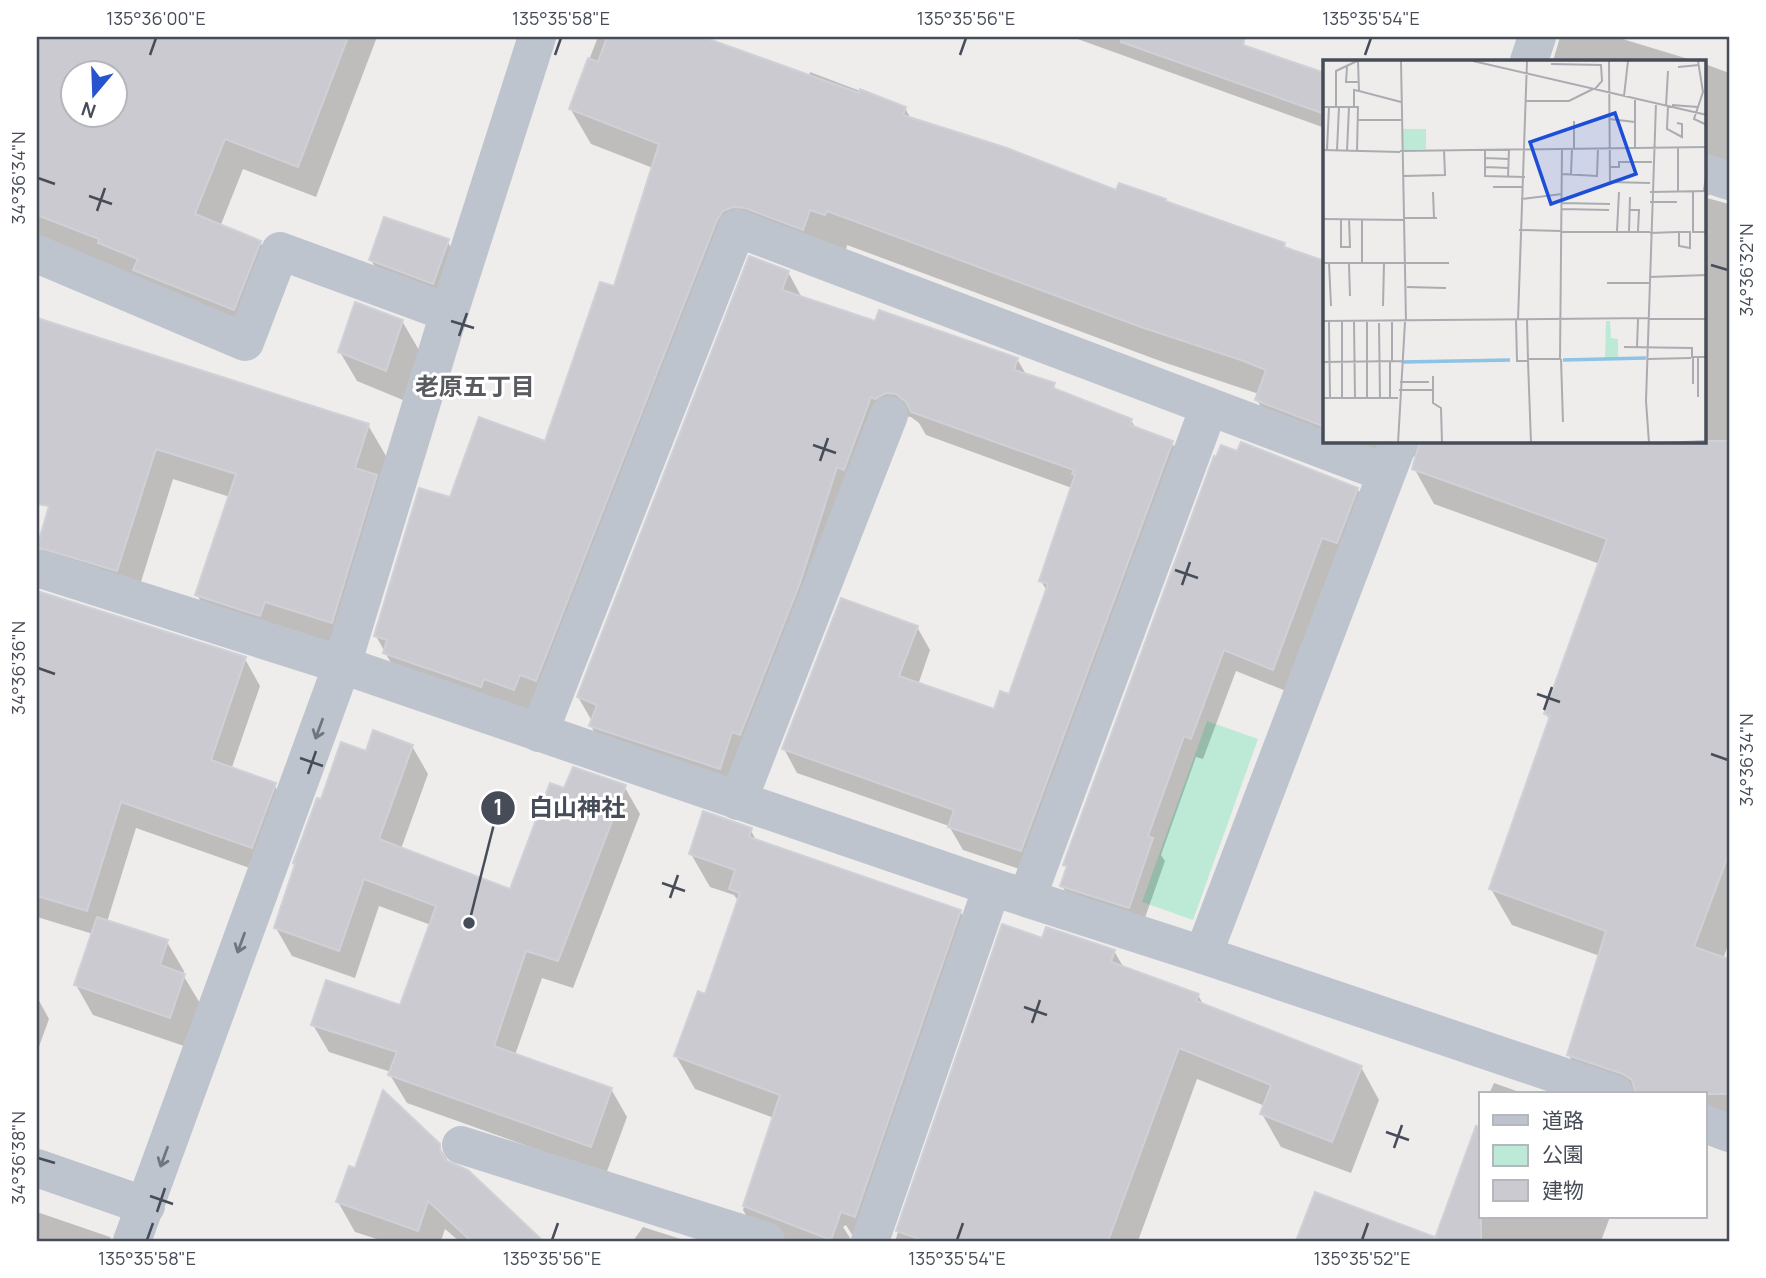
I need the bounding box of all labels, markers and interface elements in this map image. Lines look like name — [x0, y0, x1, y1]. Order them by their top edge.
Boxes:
text: 135°36'00"E — [106, 6, 206, 30]
text: 135°35'58"E — [512, 6, 610, 30]
text: 135°35'56"E — [917, 6, 1015, 30]
text: 135°35'54"E — [1322, 6, 1420, 30]
north arrow — [60, 60, 130, 130]
inset map — [1323, 60, 1706, 443]
text: N — [78, 96, 99, 125]
text: 34°36'34"N — [6, 131, 30, 225]
text: 34°36'32"N — [1734, 223, 1758, 317]
district label: 老原五丁目 — [415, 369, 535, 402]
text: 34°36'36"N — [6, 621, 30, 715]
text: 34°36'34"N — [1734, 713, 1758, 807]
one-way arrow — [312, 718, 324, 740]
callout: 白山神社 — [480, 785, 639, 830]
text: 白山神社 — [529, 790, 625, 823]
text: 1 — [493, 793, 503, 821]
one-way arrow — [234, 932, 246, 954]
legend — [1479, 1092, 1706, 1218]
text: 道路 — [1542, 1106, 1584, 1134]
text: 34°36'38"N — [6, 1111, 30, 1205]
text: 公園 — [1542, 1140, 1584, 1168]
one-way arrow — [157, 1146, 169, 1168]
text: 建物 — [1542, 1176, 1584, 1204]
text: 135°35'58"E — [98, 1246, 196, 1270]
text: 135°35'56"E — [503, 1246, 601, 1270]
text: 135°35'54"E — [908, 1246, 1006, 1270]
text: 135°35'52"E — [1313, 1246, 1411, 1270]

